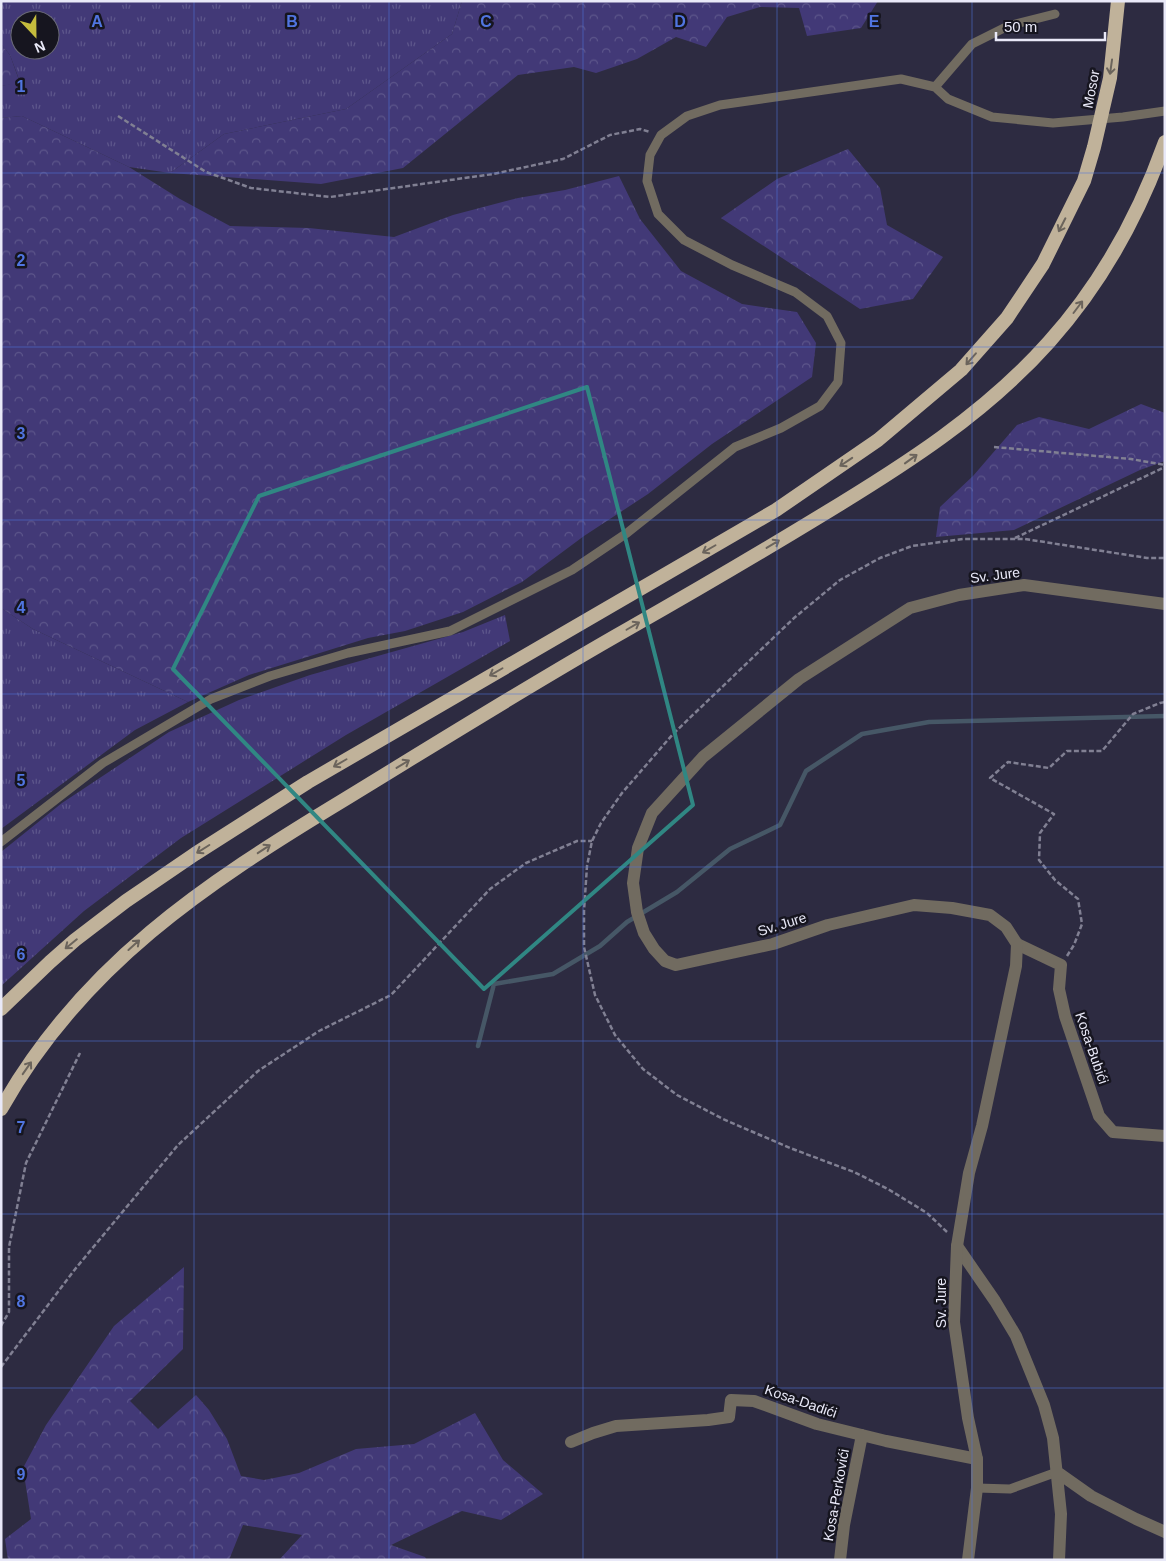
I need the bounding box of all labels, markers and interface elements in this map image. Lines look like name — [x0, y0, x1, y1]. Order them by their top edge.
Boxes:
north arrow — [10, 10, 60, 60]
scale bar — [996, 10, 1105, 42]
text: A — [91, 13, 103, 30]
text: B — [286, 13, 298, 30]
text: C — [480, 13, 492, 30]
text: D — [674, 13, 686, 30]
text: E — [869, 13, 880, 30]
text: 50 m — [1004, 18, 1037, 35]
text: N — [32, 38, 48, 56]
one-way arrow — [1106, 59, 1116, 75]
street label: Mosor — [1079, 68, 1103, 110]
text: 1 — [17, 78, 26, 95]
one-way arrow — [1057, 217, 1066, 232]
text: 2 — [17, 252, 26, 269]
one-way arrow — [1073, 300, 1083, 314]
one-way arrow — [965, 352, 977, 365]
text: 3 — [17, 425, 26, 442]
one-way arrow — [904, 453, 917, 464]
one-way arrow — [839, 457, 853, 467]
one-way arrow — [766, 539, 780, 549]
one-way arrow — [702, 545, 717, 554]
street label: Sv. Jure — [969, 564, 1021, 586]
text: 4 — [17, 599, 26, 616]
one-way arrow — [625, 621, 640, 631]
one-way arrow — [489, 668, 503, 678]
one-way arrow — [334, 759, 348, 769]
one-way arrow — [395, 759, 409, 769]
text: 5 — [17, 772, 26, 789]
one-way arrow — [257, 844, 271, 854]
one-way arrow — [196, 845, 210, 855]
street label: Sv. Jure — [756, 909, 809, 939]
one-way arrow — [65, 939, 78, 950]
one-way arrow — [127, 940, 140, 951]
text: 6 — [17, 946, 26, 963]
street label: Kosa-Bubići — [1072, 1010, 1112, 1086]
one-way arrow — [22, 1061, 32, 1075]
text: 7 — [17, 1119, 26, 1136]
street label: Sv. Jure — [933, 1278, 949, 1328]
text: 8 — [17, 1293, 26, 1310]
street label: Kosa-Dadići — [763, 1381, 839, 1421]
street label: Kosa-Perkovići — [820, 1448, 852, 1542]
text: 9 — [17, 1466, 26, 1483]

